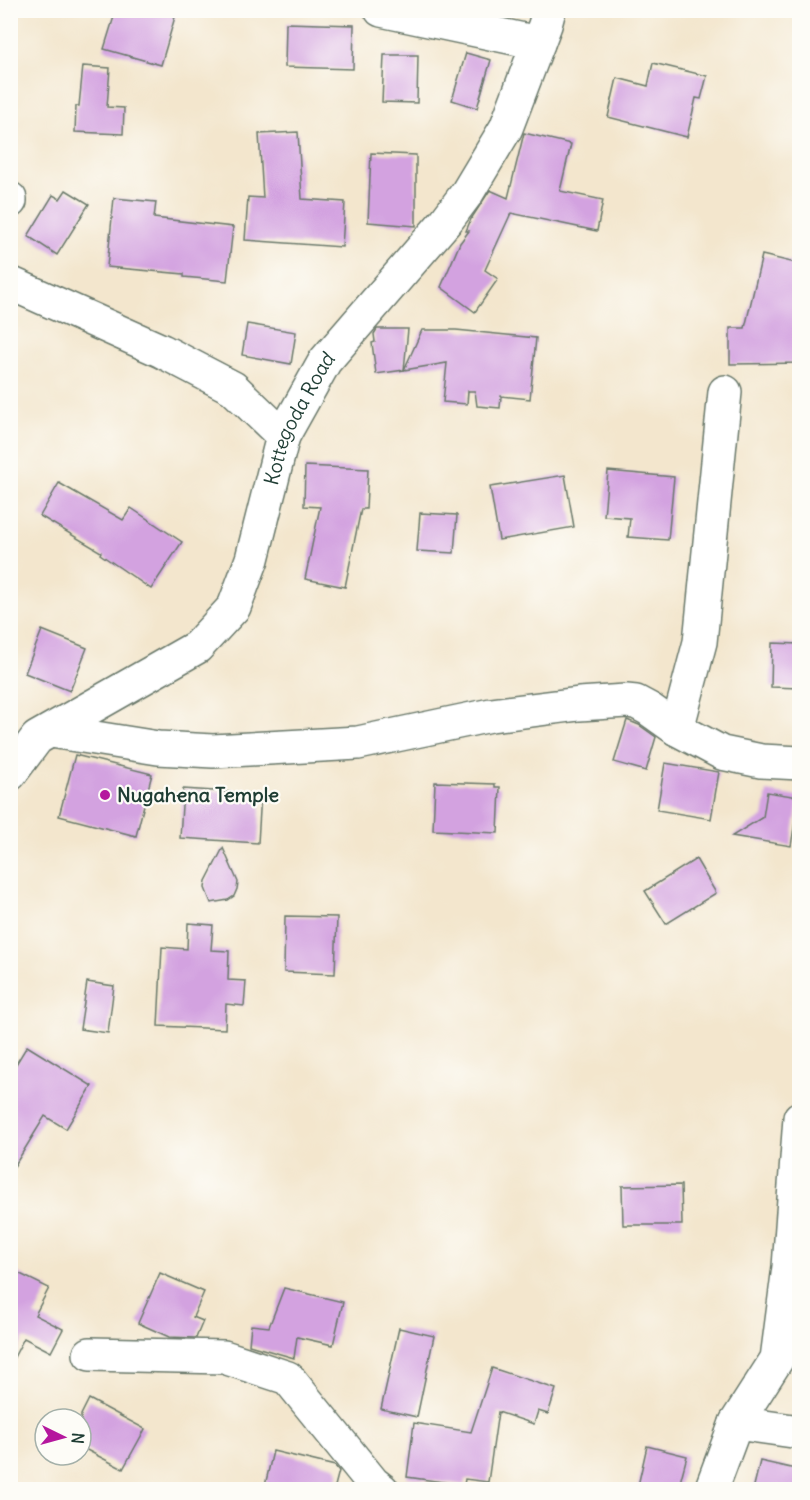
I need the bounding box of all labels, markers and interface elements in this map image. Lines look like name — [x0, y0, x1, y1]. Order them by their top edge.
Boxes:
street label: Kottegoda Road — [258, 346, 340, 487]
place label: Nugahena Temple — [117, 782, 279, 807]
marker: Nugahena Temple — [98, 788, 112, 802]
north arrow — [33, 1407, 93, 1467]
text: N — [67, 1432, 88, 1445]

